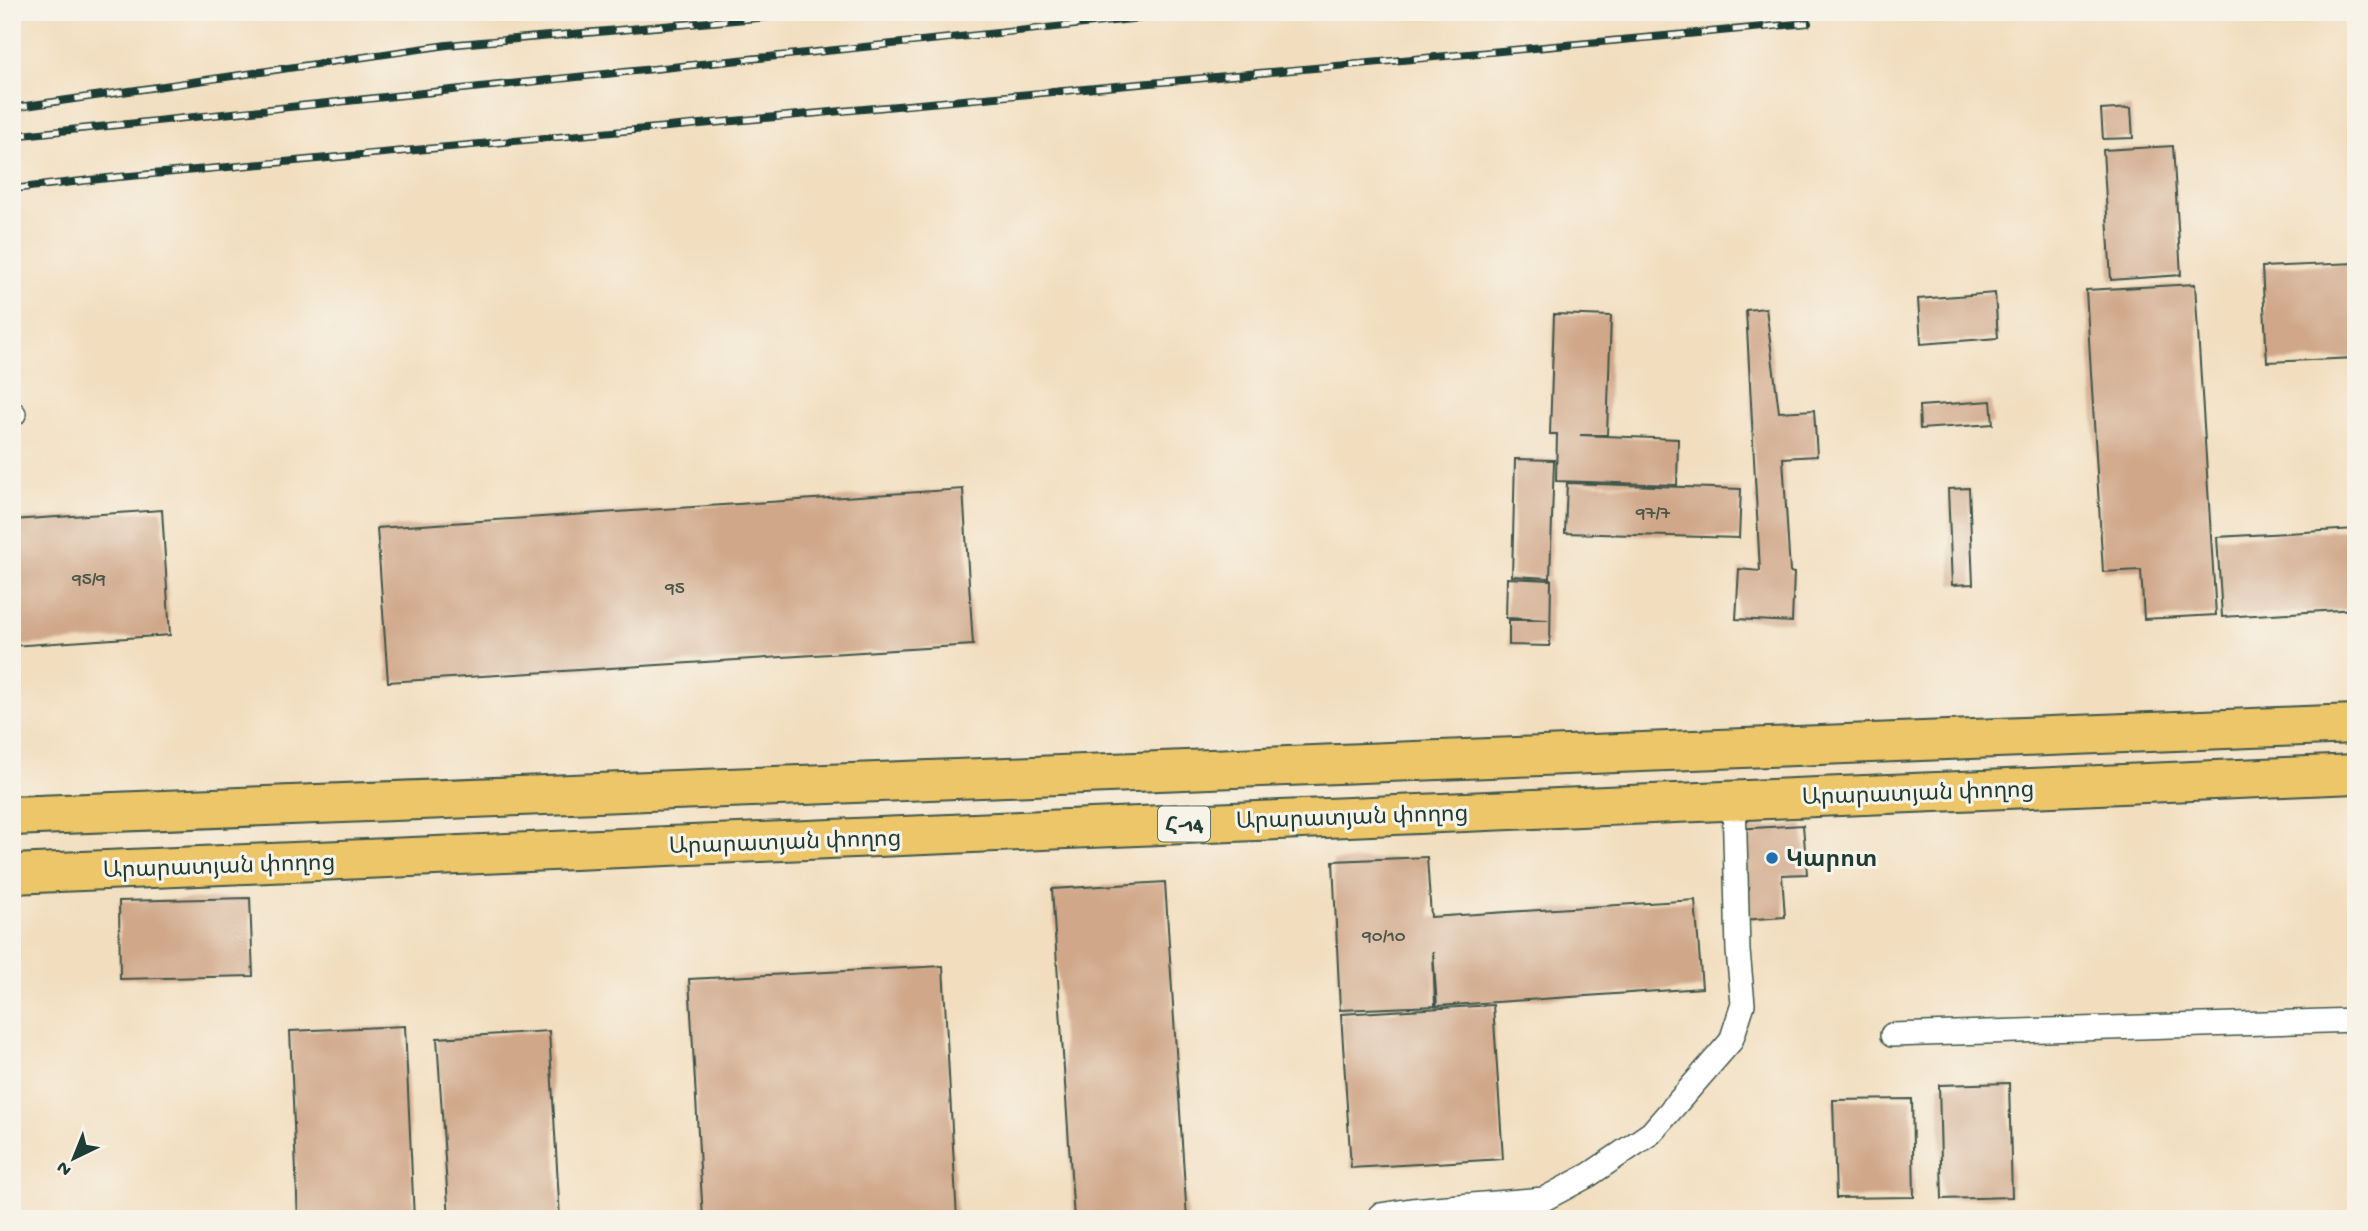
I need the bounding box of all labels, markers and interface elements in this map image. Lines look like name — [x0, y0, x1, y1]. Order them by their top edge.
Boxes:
house number: 97/7 — [1635, 503, 1671, 526]
house number: 95/9 — [71, 569, 106, 592]
house number: 95 — [664, 578, 685, 601]
street label: Արարատյան փողոց — [1801, 777, 2035, 813]
street label: Արարատյան փողոց — [1235, 801, 1469, 837]
road number: Հ-14 — [1158, 806, 1210, 842]
street label: Արարատյան փողոց — [668, 826, 902, 862]
place label: Կարոտ — [1786, 848, 1877, 875]
street label: Արարատյան փողոց — [102, 850, 336, 886]
marker: Կարոտ — [1764, 850, 1780, 866]
house number: 90/10 — [1361, 926, 1406, 949]
north arrow — [38, 1122, 108, 1192]
text: N — [52, 1155, 77, 1181]

